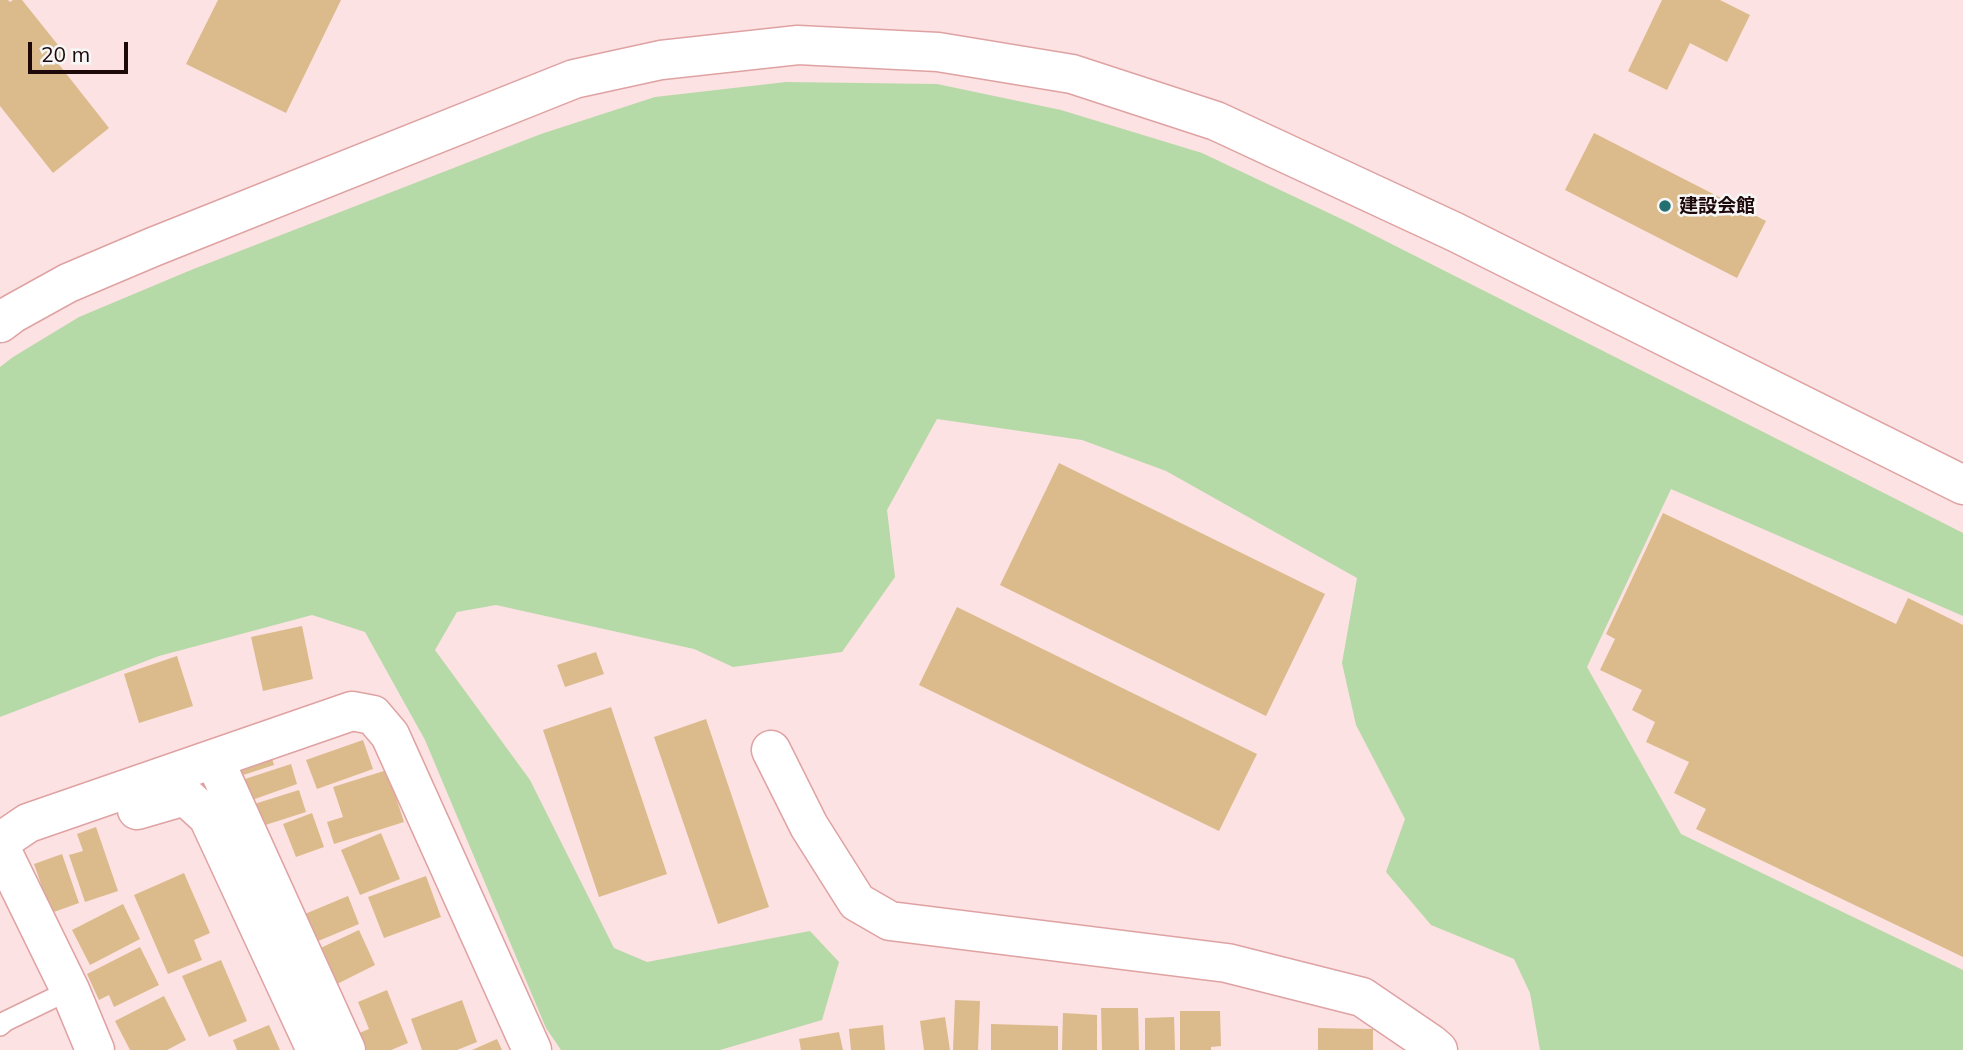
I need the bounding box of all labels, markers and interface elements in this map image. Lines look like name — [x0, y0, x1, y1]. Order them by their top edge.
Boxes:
scale bar — [32, 28, 131, 72]
text: 20 m — [41, 41, 90, 67]
place label: 建設会館 — [1679, 195, 1755, 217]
marker: 建設会館 — [1657, 198, 1673, 214]

